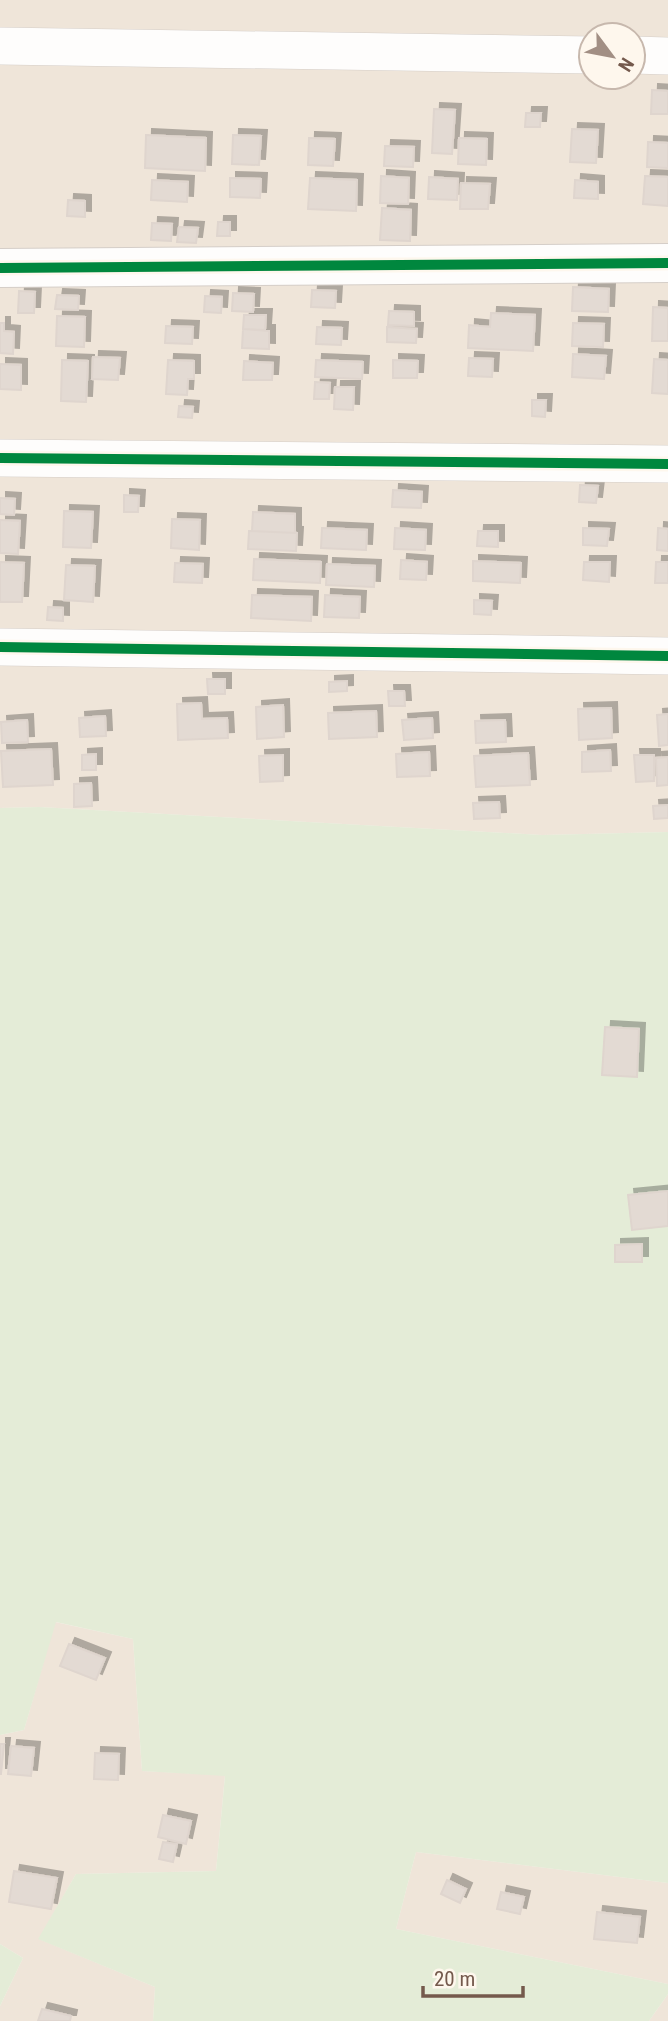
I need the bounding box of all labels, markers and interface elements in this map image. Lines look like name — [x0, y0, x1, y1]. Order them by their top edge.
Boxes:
north arrow — [577, 21, 647, 91]
text: N — [613, 54, 639, 76]
scale bar — [423, 1954, 523, 1998]
text: 20 m — [434, 1967, 475, 1991]

